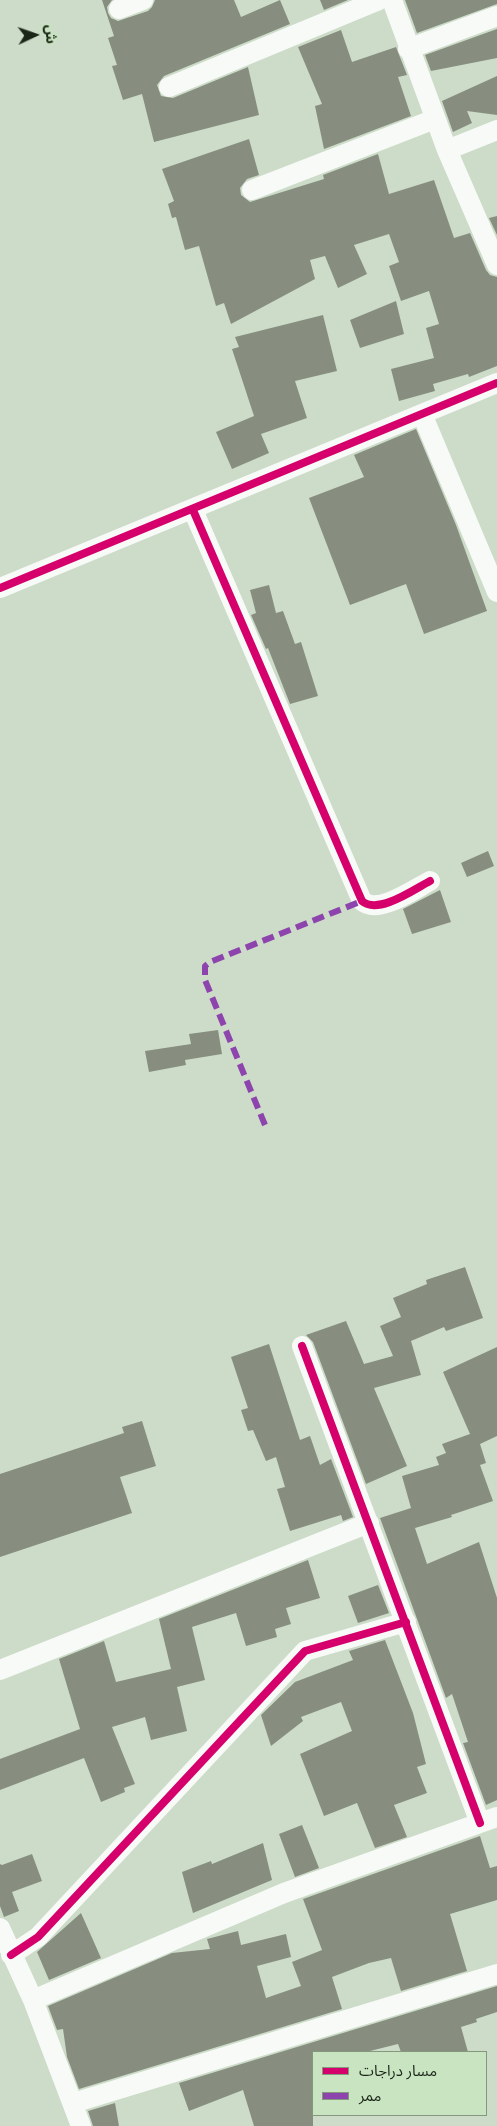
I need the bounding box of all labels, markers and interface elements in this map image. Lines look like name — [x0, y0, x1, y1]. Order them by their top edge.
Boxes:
north arrow — [10, 10, 60, 60]
text: ش — [41, 24, 59, 44]
legend — [312, 2051, 487, 2116]
text: مسار دراجات — [359, 2062, 437, 2080]
text: ممر — [359, 2087, 382, 2105]

